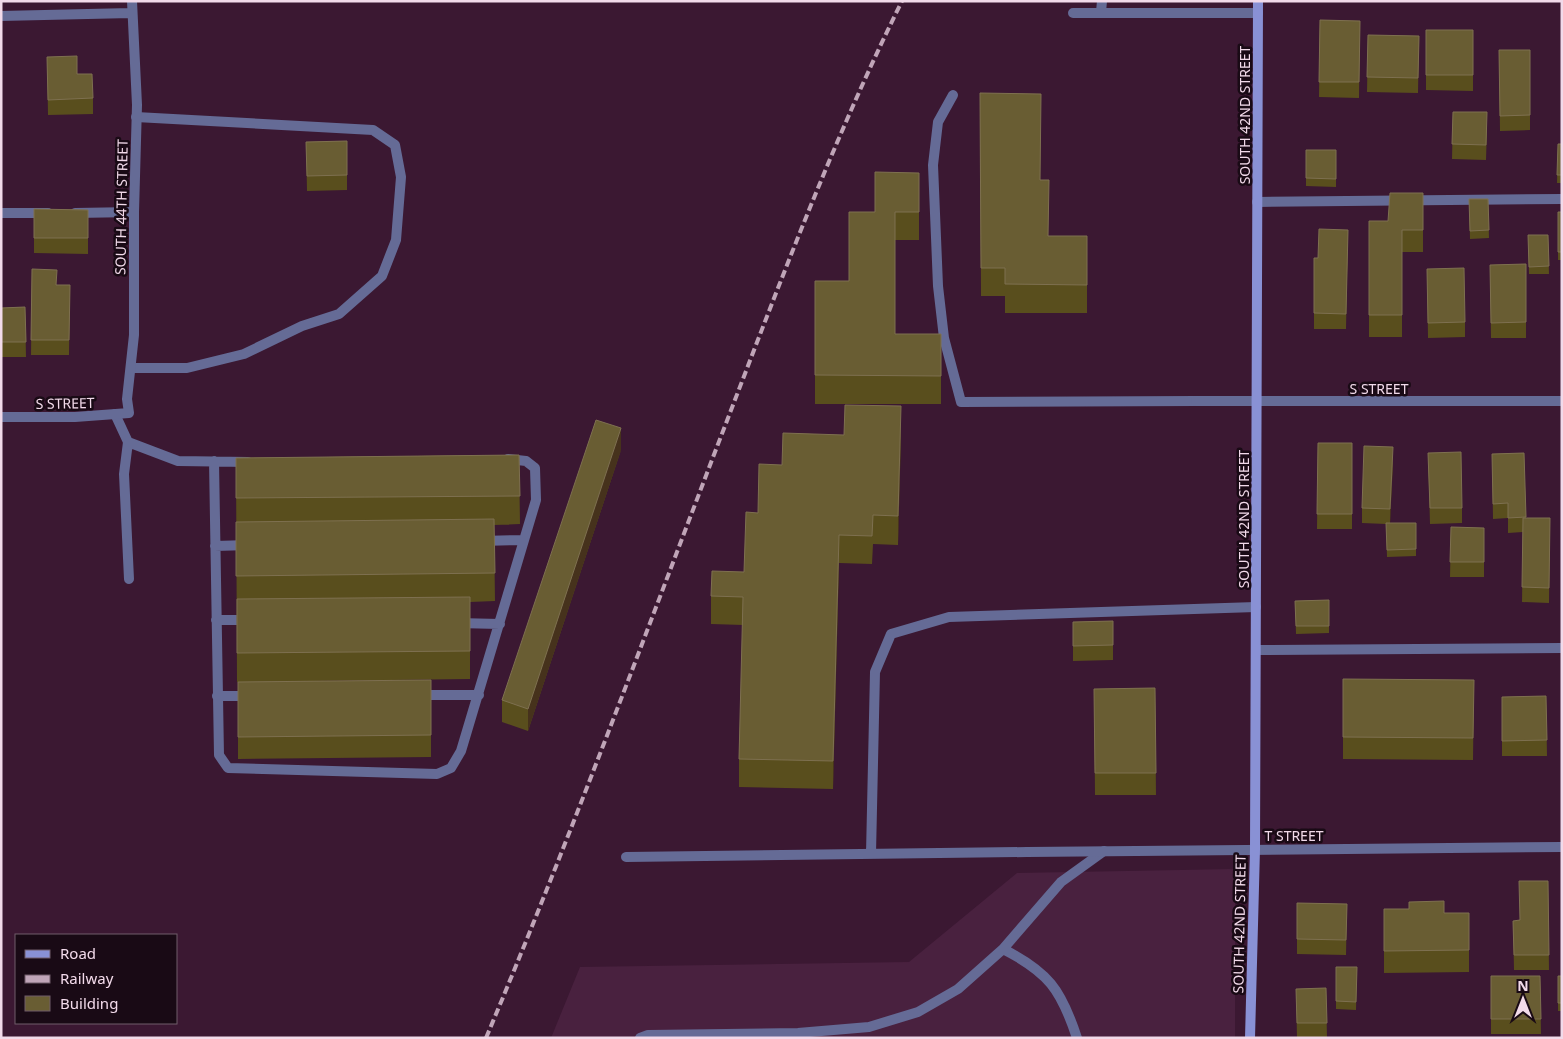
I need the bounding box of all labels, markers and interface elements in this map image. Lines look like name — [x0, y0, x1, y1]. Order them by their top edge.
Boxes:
street label: SOUTH 42ND STREET — [1235, 45, 1254, 184]
street label: SOUTH 44TH STREET — [110, 139, 132, 275]
street label: S STREET — [1350, 379, 1409, 398]
street label: S STREET — [35, 393, 95, 413]
street label: SOUTH 42ND STREET — [1234, 449, 1253, 588]
street label: T STREET — [1265, 826, 1324, 845]
street label: SOUTH 42ND STREET — [1228, 854, 1250, 994]
legend — [15, 934, 178, 1024]
text: Road — [60, 943, 96, 963]
text: Railway — [60, 968, 114, 988]
north arrow — [1498, 974, 1548, 1024]
text: N — [1517, 976, 1529, 995]
text: Building — [60, 993, 118, 1013]

